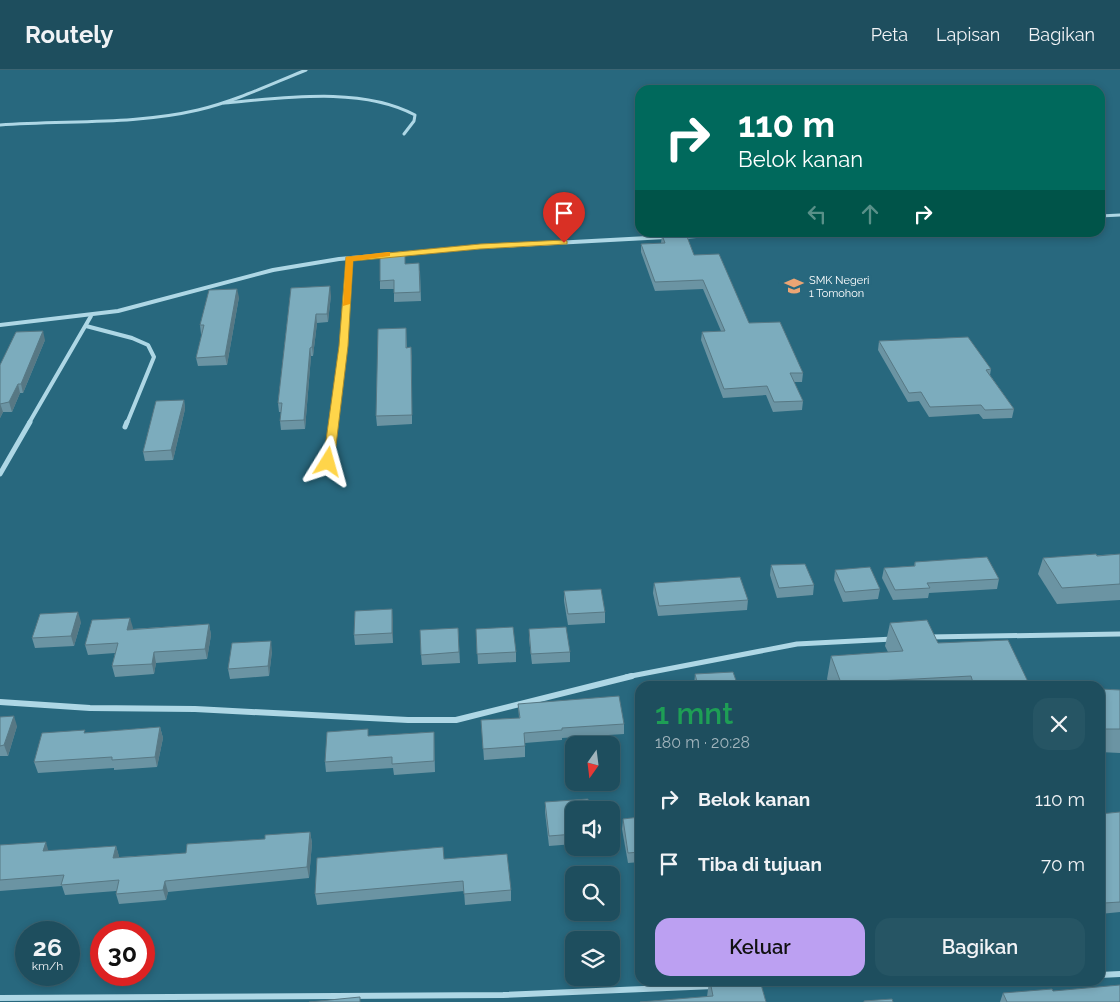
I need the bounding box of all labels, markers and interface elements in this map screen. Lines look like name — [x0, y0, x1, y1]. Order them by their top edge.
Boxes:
text: Routely — [25, 20, 114, 49]
text: Peta — [871, 24, 908, 45]
text: Lapisan — [936, 24, 1000, 45]
text: Bagikan — [1028, 24, 1095, 45]
text: 110 m — [738, 104, 835, 145]
icon: right — [655, 105, 720, 170]
text: Belok kanan — [738, 146, 863, 172]
pin — [543, 192, 585, 243]
icon: arrive — [550, 199, 578, 227]
icon: left — [803, 200, 831, 228]
icon: ahead — [856, 200, 884, 228]
icon: right — [909, 200, 937, 228]
place label: SMK Negeri 1 Tomohon — [809, 274, 869, 300]
school or university icon: SMK Negeri 1 Tomohon — [783, 275, 805, 297]
position arrow — [301, 435, 353, 487]
text: 1 mnt — [655, 696, 733, 731]
button: close — [1033, 698, 1085, 750]
text: 180 m · 20:28 — [655, 733, 750, 752]
north arrow — [565, 736, 620, 791]
map controls — [565, 736, 620, 986]
icon: right — [655, 785, 683, 813]
text: Belok kanan — [698, 788, 810, 810]
text: 110 m — [1035, 788, 1085, 810]
button: sound — [565, 801, 620, 856]
icon: arrive — [655, 850, 683, 878]
text: Tiba di tujuan — [698, 853, 822, 875]
text: 70 m — [1041, 853, 1085, 875]
button: search — [565, 866, 620, 921]
button: Keluar — [655, 918, 865, 976]
button: Bagikan — [875, 918, 1085, 976]
speed limit sign: 30 — [90, 921, 155, 986]
button: layers — [565, 931, 620, 986]
text: 26 — [33, 932, 62, 962]
text: km/h — [32, 959, 63, 973]

